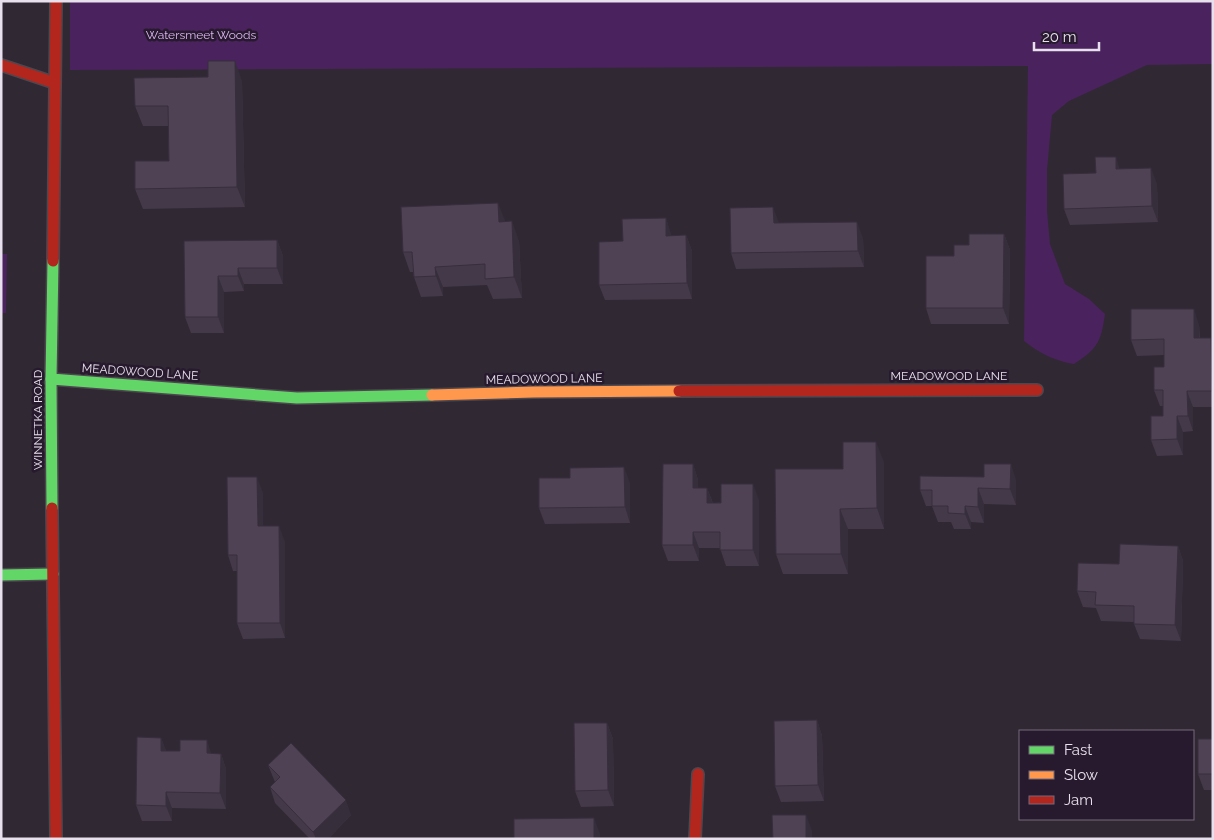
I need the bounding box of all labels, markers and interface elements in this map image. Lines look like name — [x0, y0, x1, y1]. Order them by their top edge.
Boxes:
scale bar — [1034, 20, 1099, 52]
park label: Watersmeet Woods — [146, 28, 256, 42]
text: 20 m — [1042, 28, 1077, 46]
street label: MEADOWOOD LANE — [81, 361, 199, 383]
street label: WINNETKA ROAD — [31, 369, 45, 470]
street label: MEADOWOOD LANE — [891, 369, 1007, 383]
street label: MEADOWOOD LANE — [485, 371, 603, 387]
legend — [1019, 730, 1194, 820]
text: Fast — [1064, 741, 1092, 759]
text: Slow — [1064, 766, 1098, 784]
text: Jam — [1064, 791, 1093, 809]

